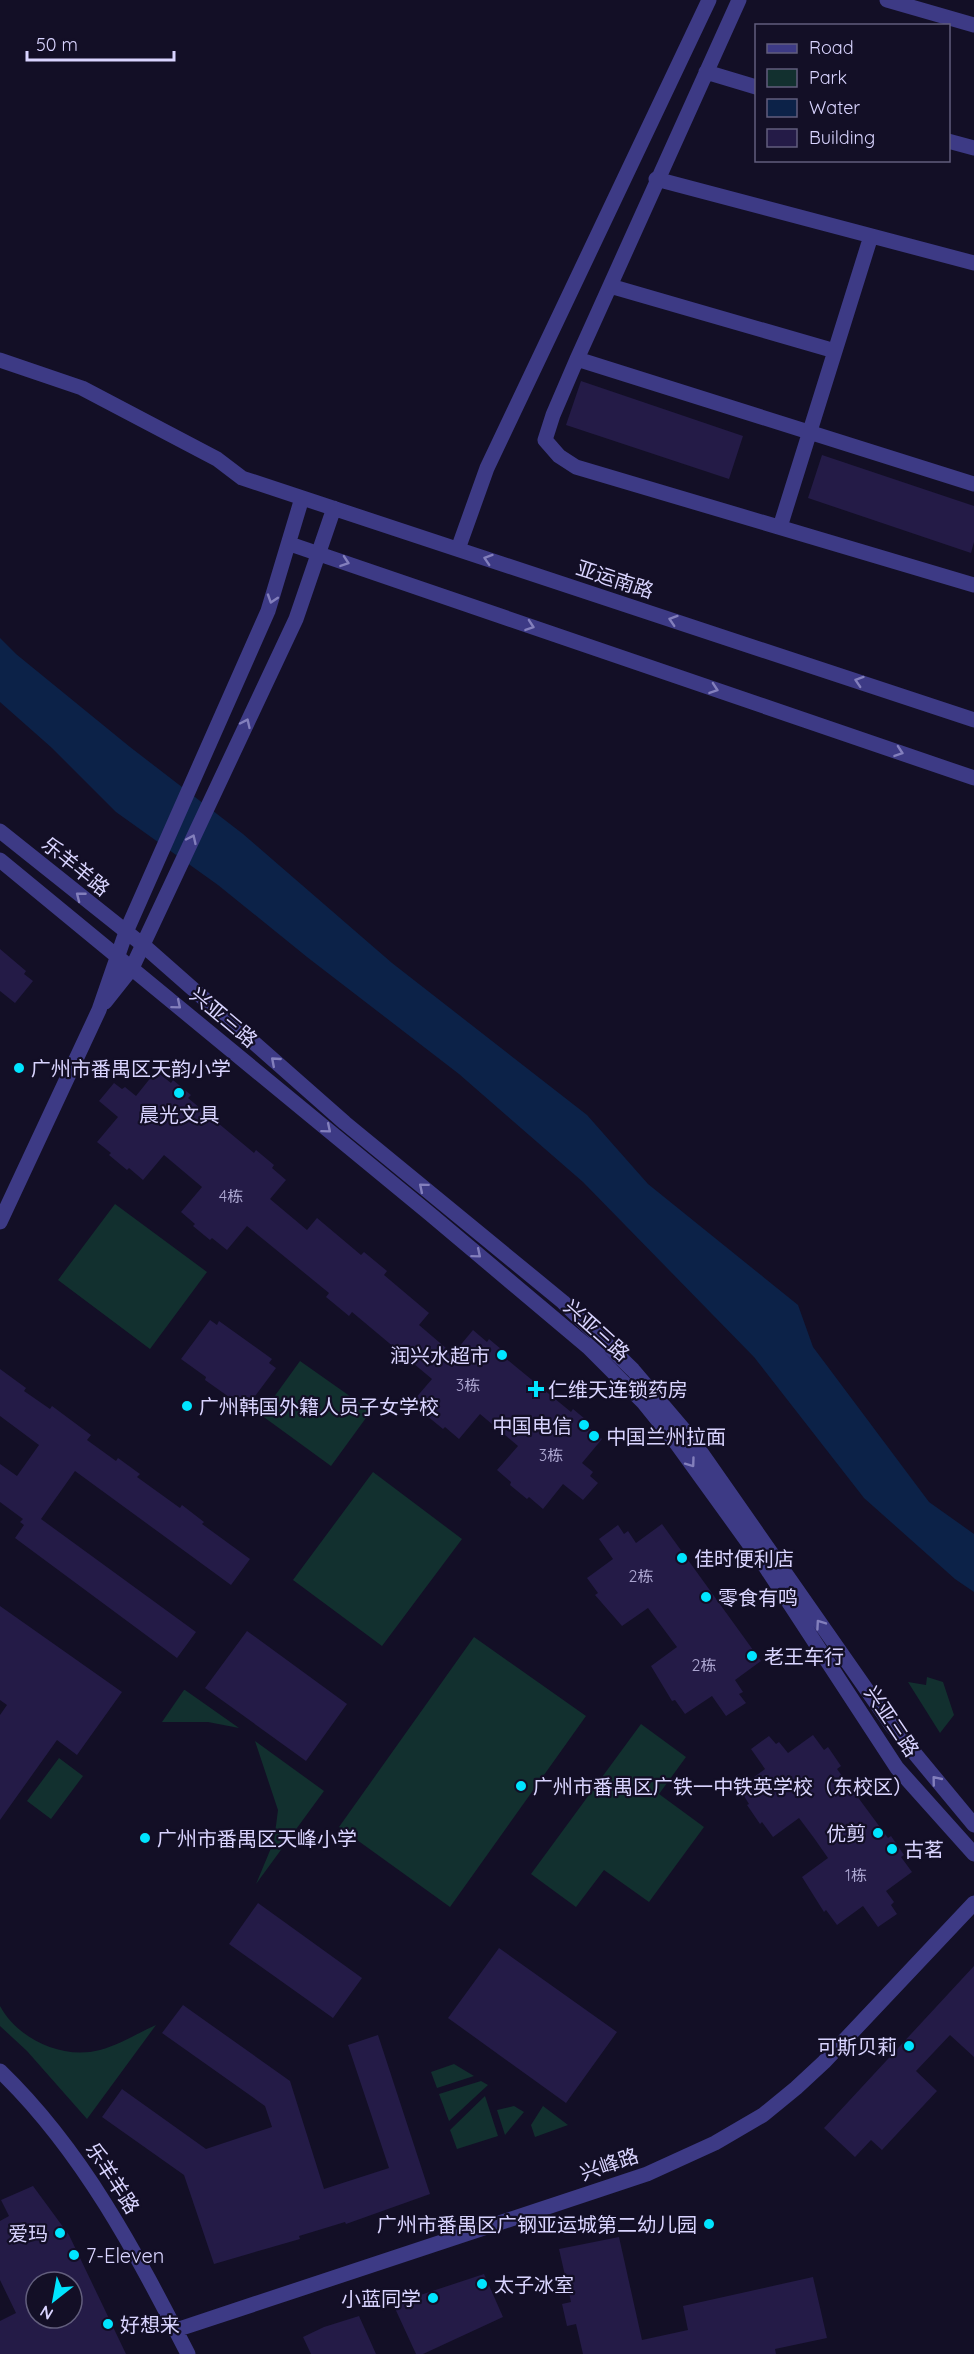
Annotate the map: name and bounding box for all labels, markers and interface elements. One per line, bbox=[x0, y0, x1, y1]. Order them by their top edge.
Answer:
scale bar bbox=[27, 24, 174, 62]
legend bbox=[755, 24, 950, 162]
text: 50 m bbox=[36, 33, 78, 56]
text: Road bbox=[809, 36, 854, 59]
text: Park bbox=[809, 66, 847, 89]
text: Water bbox=[809, 96, 860, 119]
text: Building bbox=[809, 126, 875, 149]
one-way arrow bbox=[483, 554, 494, 566]
one-way arrow bbox=[339, 555, 350, 568]
street label: 亚运南路 bbox=[573, 555, 657, 603]
one-way arrow bbox=[267, 593, 279, 604]
one-way arrow bbox=[668, 615, 679, 628]
one-way arrow bbox=[524, 618, 535, 631]
one-way arrow bbox=[854, 676, 865, 689]
one-way arrow bbox=[708, 681, 719, 694]
one-way arrow bbox=[239, 718, 251, 729]
one-way arrow bbox=[893, 744, 904, 757]
street label: 乐羊羊路 bbox=[37, 831, 115, 901]
one-way arrow bbox=[185, 834, 197, 845]
one-way arrow bbox=[76, 893, 87, 904]
street label: 兴亚三路 bbox=[185, 982, 263, 1052]
one-way arrow bbox=[170, 998, 181, 1009]
place label: 广州市番禺区天韵小学 bbox=[31, 1056, 231, 1081]
one-way arrow bbox=[271, 1057, 282, 1068]
marker: 广州市番禺区天韵小学 bbox=[12, 1061, 26, 1075]
marker: 晨光文具 bbox=[172, 1086, 186, 1100]
place label: 晨光文具 bbox=[139, 1102, 219, 1127]
one-way arrow bbox=[321, 1122, 332, 1133]
one-way arrow bbox=[419, 1183, 430, 1194]
house number: 4栋 bbox=[219, 1186, 243, 1206]
one-way arrow bbox=[470, 1247, 481, 1258]
street label: 兴亚三路 bbox=[559, 1294, 635, 1366]
place label: 润兴水超市 bbox=[390, 1343, 490, 1368]
marker: 润兴水超市 bbox=[495, 1348, 509, 1362]
house number: 3栋 bbox=[456, 1375, 480, 1395]
place label: 仁维天连锁药房 bbox=[548, 1377, 688, 1402]
marker: 仁维天连锁药房 bbox=[529, 1382, 543, 1396]
place label: 广州韩国外籍人员子女学校 bbox=[199, 1394, 439, 1419]
marker: 广州韩国外籍人员子女学校 bbox=[180, 1399, 194, 1413]
place label: 中国电信 bbox=[492, 1413, 572, 1438]
marker: 中国电信 bbox=[577, 1418, 591, 1432]
place label: 中国兰州拉面 bbox=[606, 1424, 726, 1449]
marker: 中国兰州拉面 bbox=[587, 1429, 601, 1443]
house number: 3栋 bbox=[539, 1445, 563, 1465]
one-way arrow bbox=[684, 1457, 695, 1468]
place label: 佳时便利店 bbox=[694, 1546, 794, 1571]
marker: 佳时便利店 bbox=[675, 1551, 689, 1565]
house number: 2栋 bbox=[629, 1566, 653, 1586]
place label: 零食有鸣 bbox=[718, 1585, 798, 1610]
marker: 零食有鸣 bbox=[699, 1590, 713, 1604]
one-way arrow bbox=[816, 1619, 827, 1630]
place label: 老王车行 bbox=[764, 1644, 844, 1669]
marker: 老王车行 bbox=[745, 1649, 759, 1663]
house number: 2栋 bbox=[692, 1655, 716, 1675]
street label: 兴亚三路 bbox=[859, 1681, 925, 1761]
place label: 广州市番禺区广铁一中铁英学校（东校区） bbox=[533, 1774, 913, 1799]
one-way arrow bbox=[933, 1776, 944, 1787]
marker: 广州市番禺区广铁一中铁英学校（东校区） bbox=[514, 1779, 528, 1793]
place label: 优剪 bbox=[826, 1821, 866, 1846]
place label: 广州市番禺区天峰小学 bbox=[157, 1826, 357, 1851]
marker: 优剪 bbox=[871, 1826, 885, 1840]
marker: 广州市番禺区天峰小学 bbox=[138, 1831, 152, 1845]
place label: 古茗 bbox=[904, 1837, 944, 1862]
marker: 古茗 bbox=[885, 1842, 899, 1856]
house number: 1栋 bbox=[845, 1865, 867, 1885]
place label: 可斯贝莉 bbox=[817, 2034, 897, 2059]
marker: 可斯贝莉 bbox=[902, 2039, 916, 2053]
street label: 乐羊羊路 bbox=[81, 2138, 145, 2218]
street label: 兴峰路 bbox=[577, 2142, 641, 2186]
place label: 广州市番禺区广钢亚运城第二幼儿园 bbox=[377, 2212, 697, 2237]
marker: 广州市番禺区广钢亚运城第二幼儿园 bbox=[702, 2217, 716, 2231]
place label: 爱玛 bbox=[8, 2221, 48, 2246]
marker: 爱玛 bbox=[53, 2226, 67, 2240]
place label: 7-Eleven bbox=[86, 2243, 164, 2268]
marker: 7-Eleven bbox=[67, 2248, 81, 2262]
north arrow bbox=[24, 2270, 84, 2330]
place label: 太子冰室 bbox=[494, 2272, 574, 2297]
marker: 太子冰室 bbox=[475, 2277, 489, 2291]
place label: 小蓝同学 bbox=[341, 2286, 421, 2311]
marker: 小蓝同学 bbox=[426, 2291, 440, 2305]
text: N bbox=[36, 2301, 56, 2324]
place label: 好想来 bbox=[120, 2312, 180, 2337]
marker: 好想来 bbox=[101, 2317, 115, 2331]

